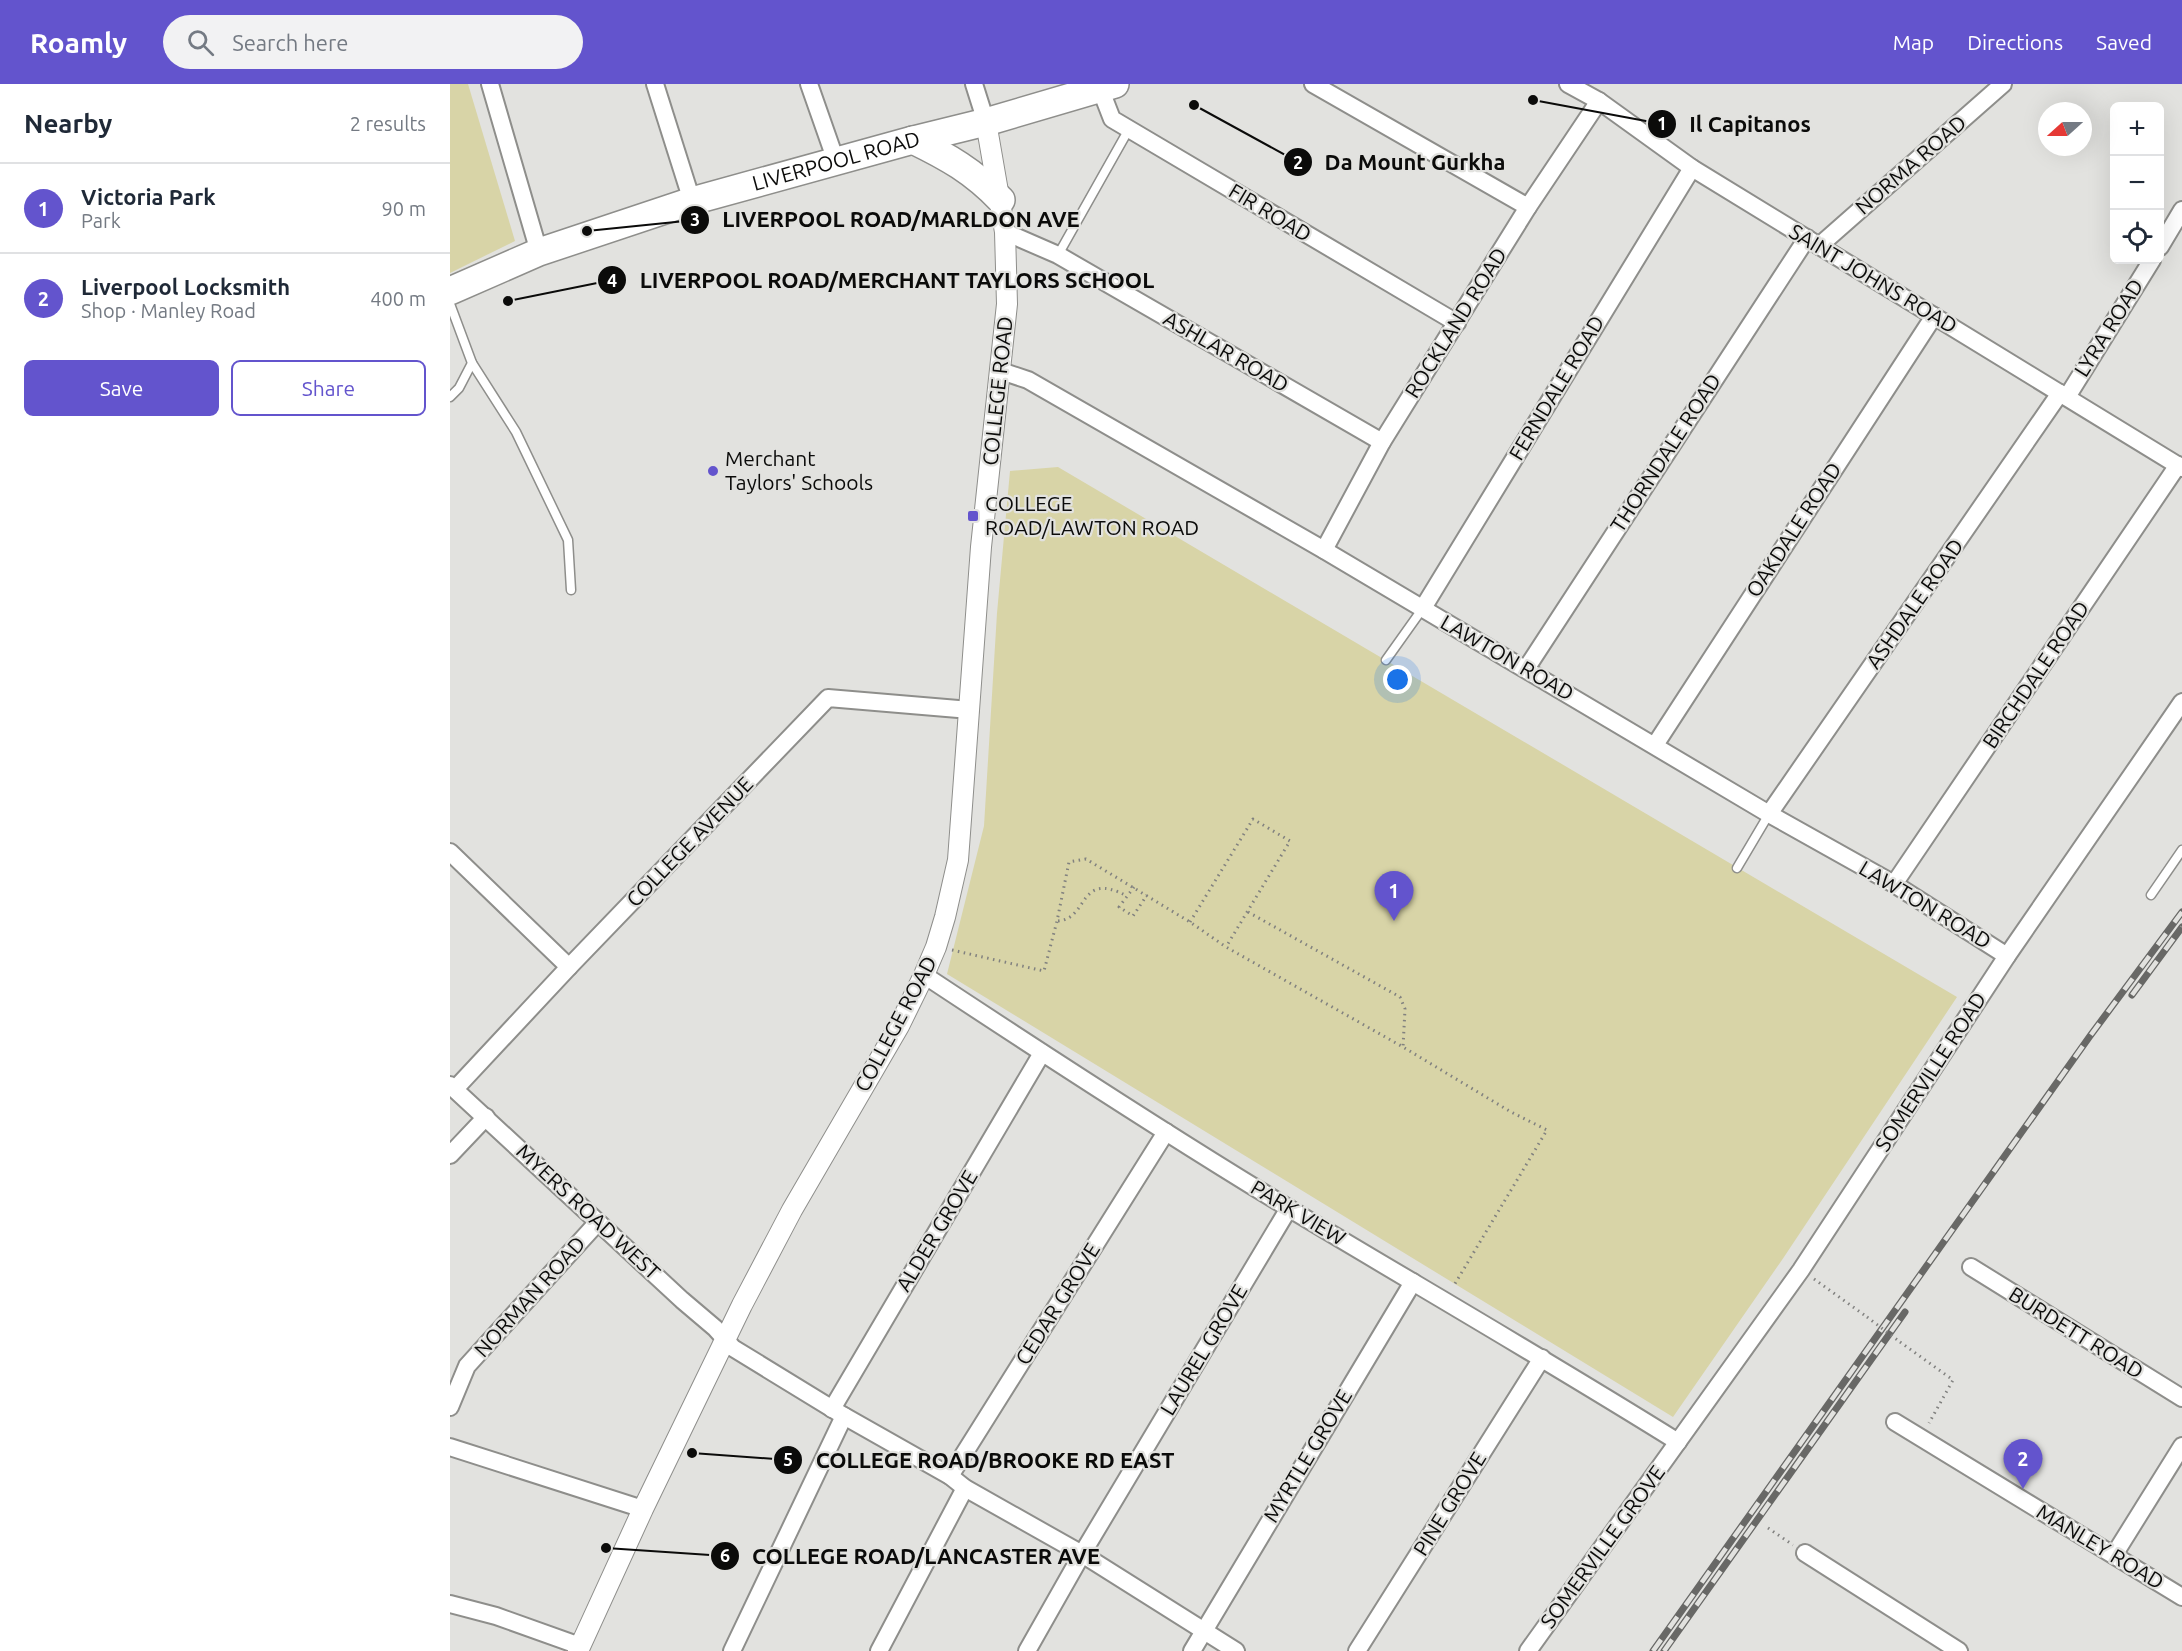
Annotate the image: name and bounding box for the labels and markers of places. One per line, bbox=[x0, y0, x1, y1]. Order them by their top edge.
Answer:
callout: Il Capitanos bbox=[1647, 104, 1823, 144]
callout: Da Mount Gurkha bbox=[1283, 142, 1517, 182]
callout: LIVERPOOL ROAD/MARLDON AVE bbox=[680, 200, 1091, 240]
callout: LIVERPOOL ROAD/MERCHANT TAYLORS SCHOOL bbox=[597, 260, 1166, 300]
place label: Merchant Taylors' Schools bbox=[725, 446, 873, 494]
marker: Merchant Taylors' Schools bbox=[706, 464, 720, 478]
place label: COLLEGE ROAD/LAWTON ROAD bbox=[985, 491, 1199, 539]
marker: COLLEGE ROAD/LAWTON ROAD bbox=[966, 509, 980, 523]
pin: 1 bbox=[1374, 872, 1414, 921]
callout: COLLEGE ROAD/BROOKE RD EAST bbox=[773, 1440, 1186, 1480]
pin: 2 bbox=[2004, 1440, 2042, 1489]
callout: COLLEGE ROAD/LANCASTER AVE bbox=[710, 1536, 1112, 1576]

